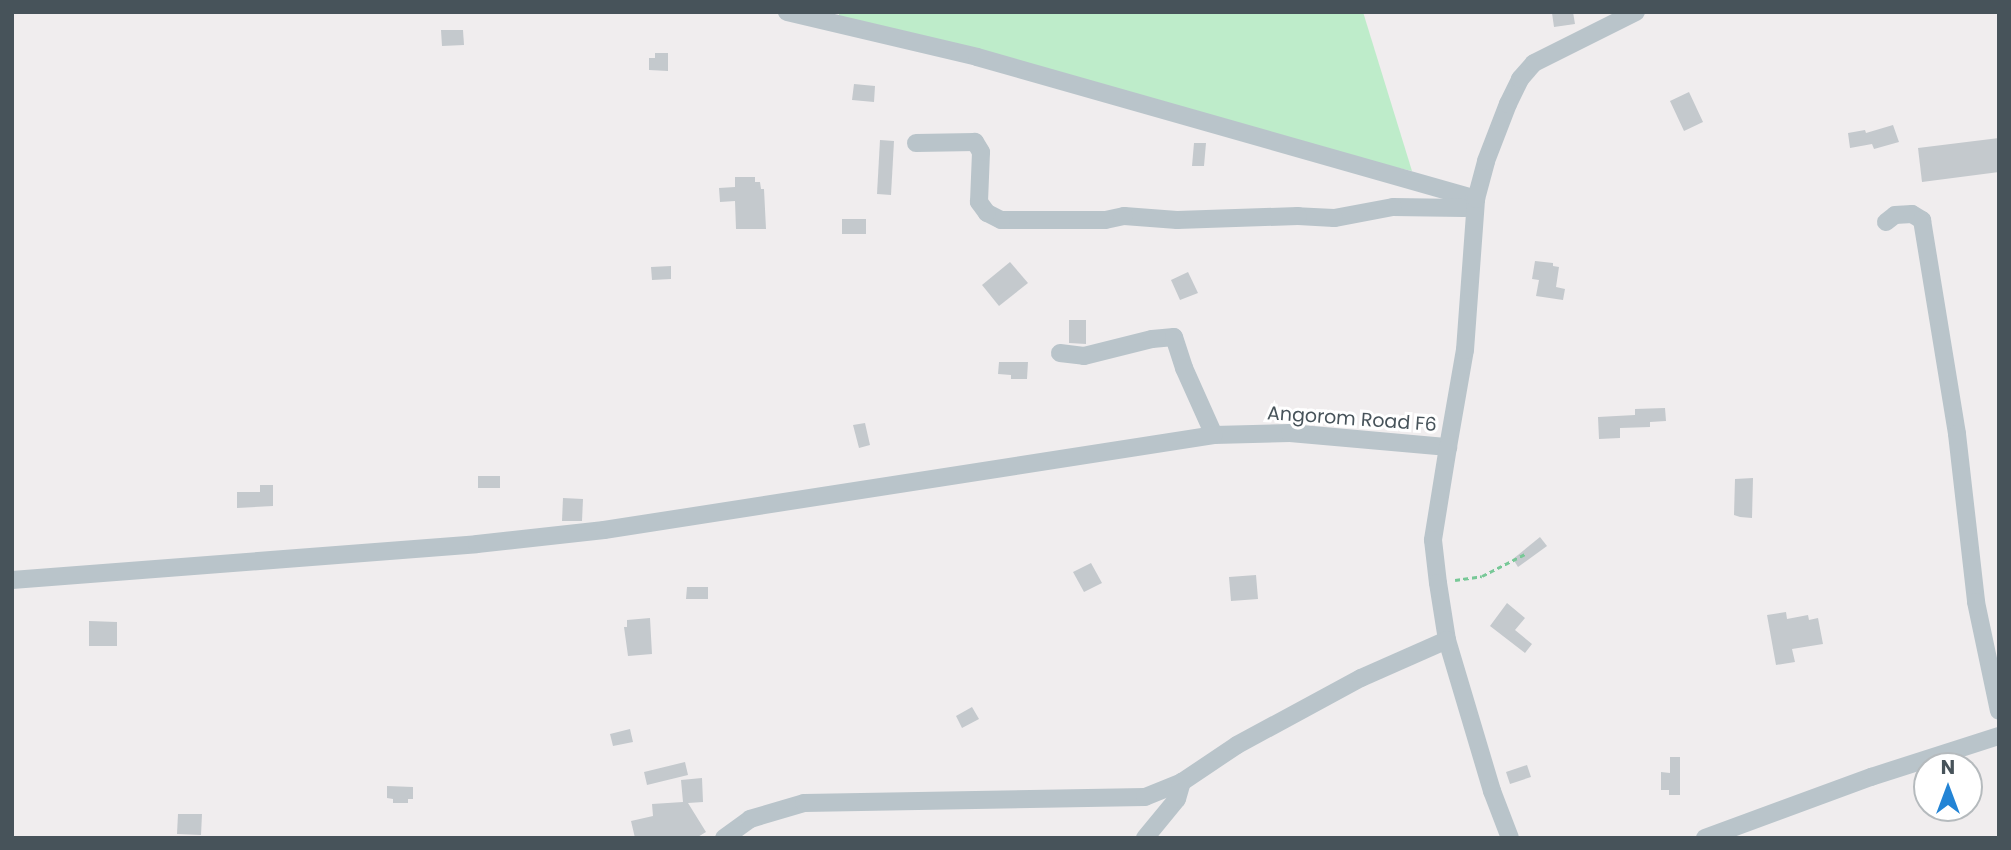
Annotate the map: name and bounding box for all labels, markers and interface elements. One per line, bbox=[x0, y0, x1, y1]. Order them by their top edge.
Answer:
street label: Angorom Road F6 bbox=[1266, 402, 1438, 436]
north arrow bbox=[1913, 752, 1983, 822]
text: N bbox=[1941, 754, 1955, 781]

